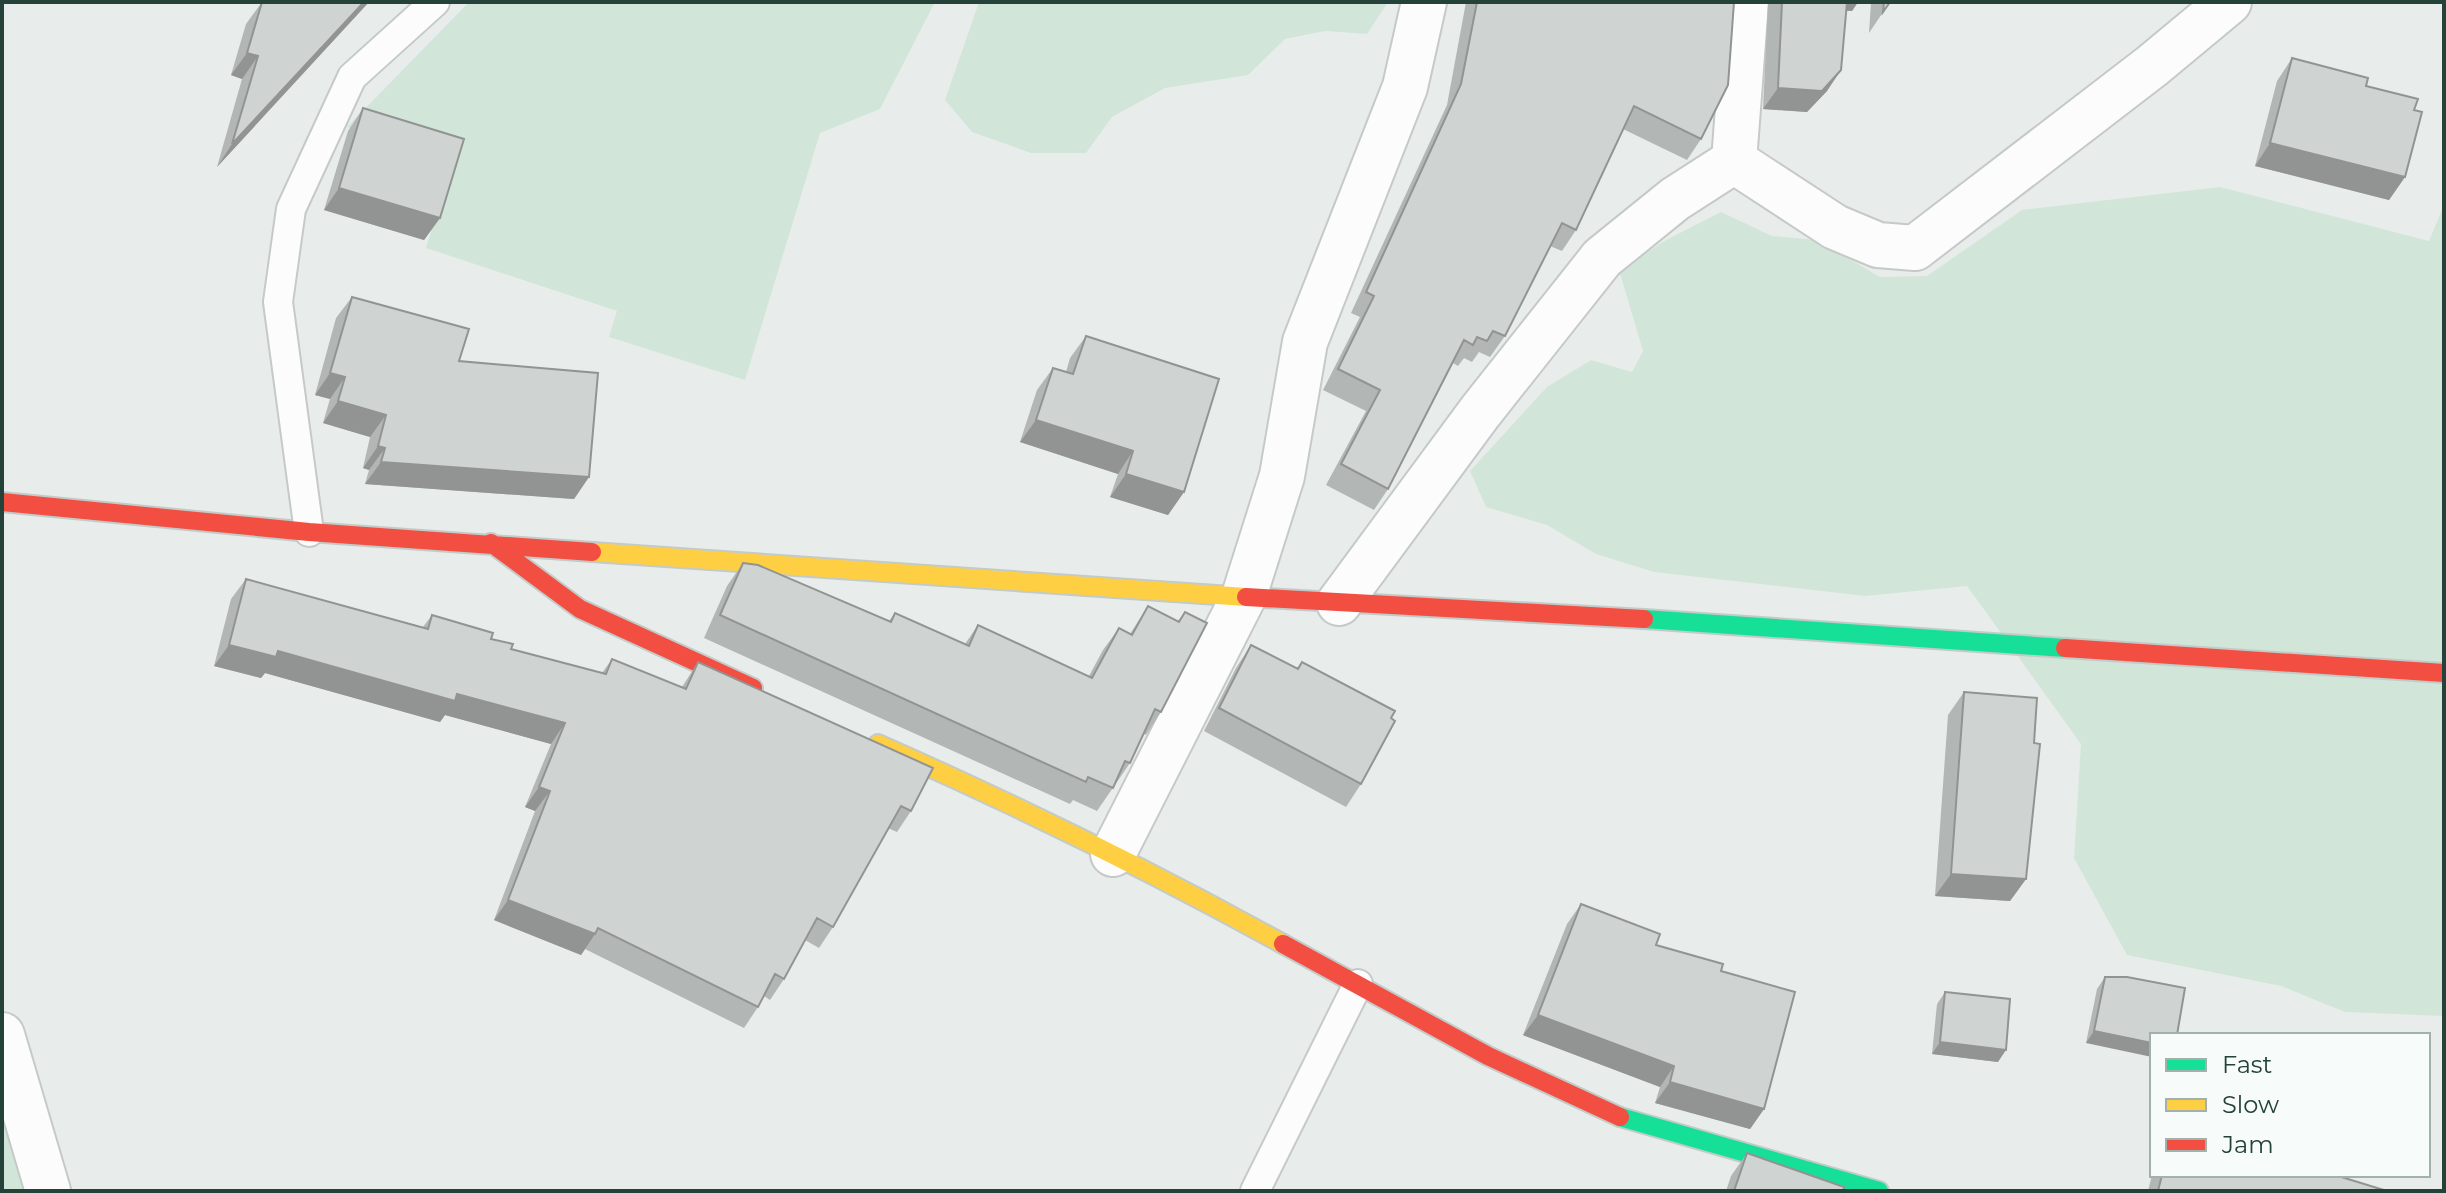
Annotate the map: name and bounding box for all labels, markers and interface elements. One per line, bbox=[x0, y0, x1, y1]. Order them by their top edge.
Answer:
legend bbox=[2150, 1033, 2430, 1177]
text: Fast bbox=[2222, 1050, 2273, 1079]
text: Slow bbox=[2222, 1090, 2279, 1119]
text: Jam bbox=[2221, 1130, 2274, 1159]

